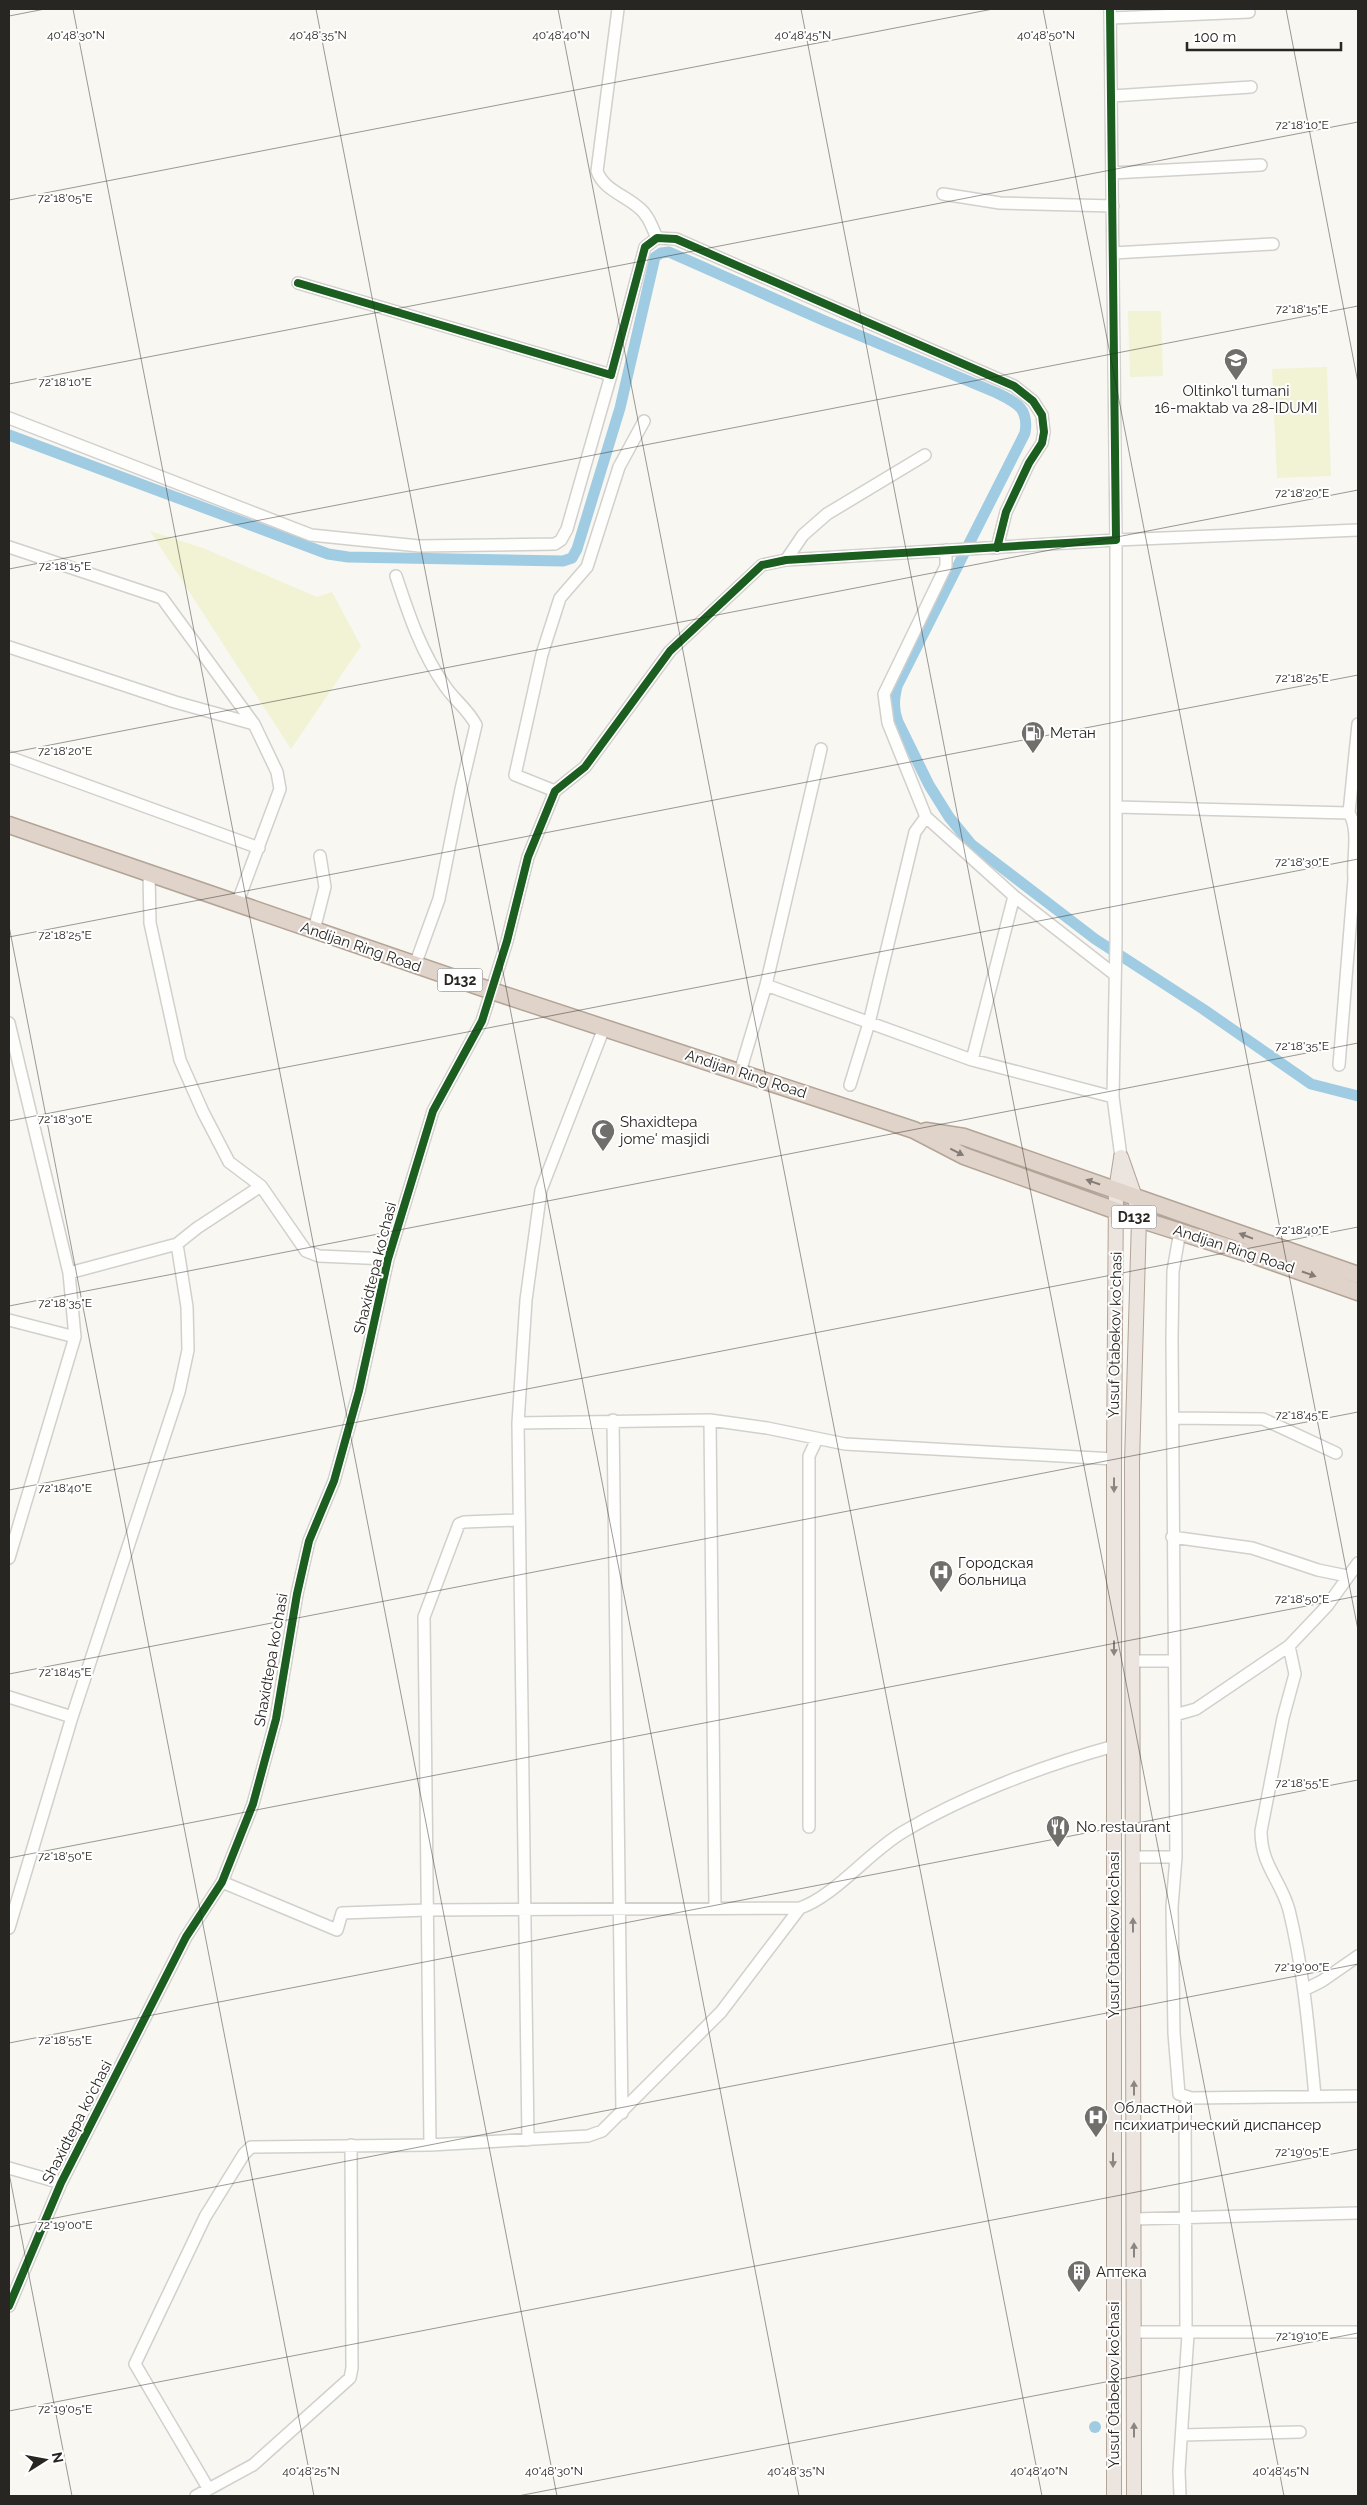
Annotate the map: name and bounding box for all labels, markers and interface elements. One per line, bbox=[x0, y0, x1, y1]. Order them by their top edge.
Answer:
scale bar bbox=[1187, 20, 1341, 52]
text: 40°48'30"N bbox=[47, 28, 105, 42]
text: 40°48'35"N bbox=[289, 28, 347, 42]
text: 40°48'40"N bbox=[532, 28, 590, 42]
text: 40°48'45"N bbox=[775, 28, 831, 42]
text: 40°48'50"N bbox=[1017, 28, 1075, 42]
text: 100 m bbox=[1194, 28, 1236, 46]
text: 72°18'10"E bbox=[1275, 118, 1329, 132]
text: 72°18'05"E bbox=[38, 191, 92, 205]
text: 72°18'15"E bbox=[1276, 302, 1328, 316]
school or university icon: Oltinko'l tumani 16-maktab va 28-IDUMI bbox=[1223, 347, 1249, 381]
text: 72°18'10"E bbox=[38, 375, 92, 389]
place label: Oltinko'l tumani 16-maktab va 28-IDUMI bbox=[1154, 382, 1318, 417]
text: 72°18'20"E bbox=[1275, 486, 1329, 500]
text: 72°18'15"E bbox=[39, 559, 91, 573]
text: 72°18'25"E bbox=[1275, 671, 1329, 685]
fuel station icon: Метан bbox=[1020, 720, 1046, 754]
place label: Метан bbox=[1050, 724, 1096, 742]
text: 72°18'20"E bbox=[38, 744, 92, 758]
text: 72°18'30"E bbox=[1275, 855, 1329, 869]
street label: Andijan Ring Road bbox=[298, 918, 424, 976]
text: 72°18'25"E bbox=[38, 928, 92, 942]
road number: D132 bbox=[438, 968, 482, 992]
text: 72°18'35"E bbox=[1275, 1039, 1329, 1053]
street label: Andijan Ring Road bbox=[683, 1046, 809, 1102]
text: 72°18'30"E bbox=[38, 1112, 92, 1126]
place label: Shaxidtepa jome' masjidi bbox=[618, 1113, 710, 1148]
mosque icon: Shaxidtepa jome' masjidi bbox=[590, 1118, 616, 1152]
one-way arrow bbox=[950, 1148, 965, 1156]
one-way arrow bbox=[1085, 1178, 1100, 1185]
street label: Shaxidtepa ko'chasi bbox=[350, 1200, 400, 1336]
road number: D132 bbox=[1112, 1206, 1156, 1228]
street label: Andijan Ring Road bbox=[1171, 1221, 1297, 1277]
text: 72°18'40"E bbox=[1275, 1223, 1329, 1237]
one-way arrow bbox=[1238, 1232, 1253, 1240]
street label: Yusuf Otabekov ko'chasi bbox=[1105, 1251, 1125, 1419]
one-way arrow bbox=[1302, 1271, 1317, 1279]
text: 72°18'35"E bbox=[38, 1296, 92, 1310]
text: 72°18'45"E bbox=[1275, 1408, 1329, 1422]
one-way arrow bbox=[1110, 1477, 1118, 1493]
text: 72°18'40"E bbox=[38, 1481, 92, 1495]
place label: Городская больница bbox=[958, 1554, 1034, 1589]
hospital icon: Городская больница bbox=[928, 1559, 954, 1593]
street label: Shaxidtepa ko'chasi bbox=[250, 1592, 292, 1728]
text: 72°18'50"E bbox=[1275, 1592, 1329, 1606]
one-way arrow bbox=[1110, 1640, 1118, 1656]
text: 72°18'45"E bbox=[38, 1665, 92, 1679]
text: 72°18'55"E bbox=[1275, 1776, 1329, 1790]
restaurant icon: No restaurant bbox=[1045, 1814, 1071, 1848]
place label: No restaurant bbox=[1076, 1818, 1171, 1836]
text: 72°18'50"E bbox=[38, 1849, 92, 1863]
street label: Yusuf Otabekov ko'chasi bbox=[1105, 1852, 1123, 2018]
one-way arrow bbox=[1129, 1917, 1137, 1933]
text: 72°19'00"E bbox=[1274, 1960, 1330, 1974]
text: 72°18'55"E bbox=[38, 2033, 92, 2047]
street label: Shaxidtepa ko'chasi bbox=[38, 2058, 116, 2186]
one-way arrow bbox=[1130, 2079, 1138, 2095]
place label: Областной психиатрический диспансер bbox=[1114, 2099, 1321, 2134]
hospital icon: Областной психиатрический диспансер bbox=[1083, 2104, 1109, 2138]
text: 72°19'05"E bbox=[1275, 2145, 1329, 2159]
one-way arrow bbox=[1109, 2152, 1117, 2168]
text: 72°19'00"E bbox=[37, 2218, 93, 2232]
one-way arrow bbox=[1130, 2242, 1138, 2258]
building icon: Аптека bbox=[1066, 2259, 1092, 2293]
place label: Аптека bbox=[1096, 2263, 1147, 2281]
street label: Yusuf Otabekov ko'chasi bbox=[1105, 2302, 1123, 2468]
text: 72°19'10"E bbox=[1275, 2329, 1329, 2343]
text: 72°19'05"E bbox=[38, 2402, 92, 2416]
one-way arrow bbox=[1130, 2422, 1138, 2438]
north arrow bbox=[20, 2435, 70, 2485]
text: N bbox=[49, 2451, 67, 2464]
text: 40°48'25"N bbox=[282, 2464, 340, 2478]
text: 40°48'30"N bbox=[525, 2464, 583, 2478]
text: 40°48'35"N bbox=[767, 2464, 825, 2478]
text: 40°48'40"N bbox=[1010, 2464, 1068, 2478]
text: 40°48'45"N bbox=[1253, 2464, 1309, 2478]

